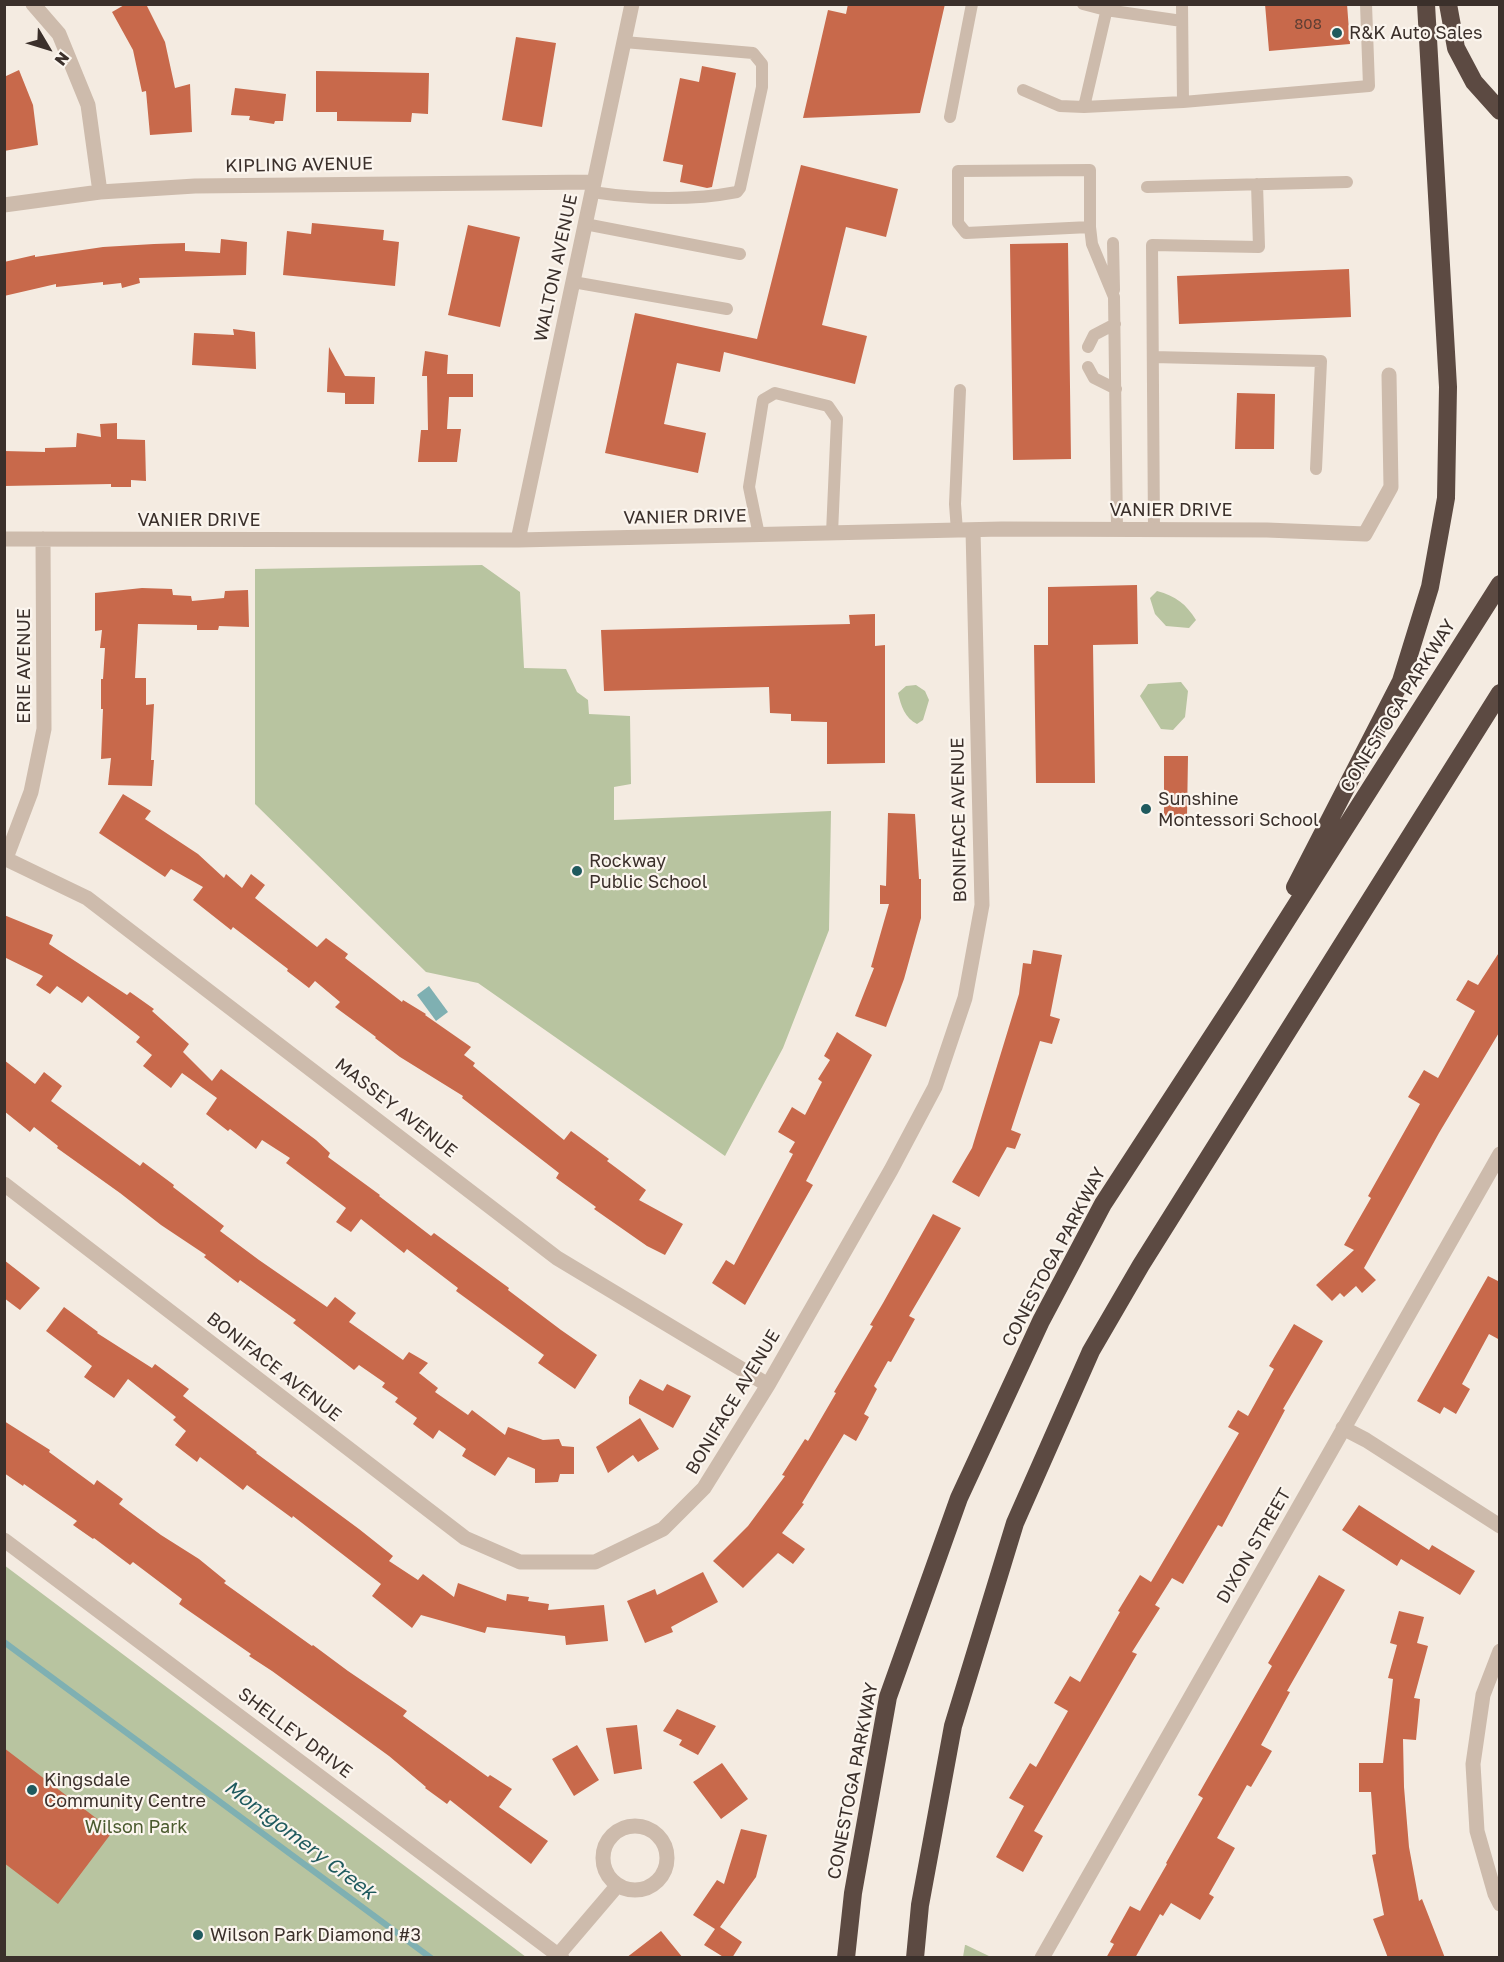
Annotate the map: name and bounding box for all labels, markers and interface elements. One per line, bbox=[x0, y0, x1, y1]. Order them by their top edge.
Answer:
house number: 808 bbox=[1294, 15, 1322, 33]
north arrow bbox=[18, 18, 78, 78]
place label: R&K Auto Sales bbox=[1349, 22, 1483, 44]
marker: R&K Auto Sales bbox=[1330, 26, 1344, 40]
text: N bbox=[51, 48, 74, 70]
street label: KIPLING AVENUE bbox=[225, 153, 373, 177]
street label: WALTON AVENUE bbox=[530, 192, 582, 344]
street label: VANIER DRIVE bbox=[1109, 499, 1233, 521]
street label: VANIER DRIVE bbox=[623, 505, 747, 529]
street label: VANIER DRIVE bbox=[137, 509, 261, 531]
street label: ERIE AVENUE bbox=[13, 608, 35, 724]
street label: CONESTOGA PARKWAY bbox=[1336, 616, 1460, 796]
street label: BONIFACE AVENUE bbox=[947, 737, 971, 903]
place label: Sunshine Montessori School bbox=[1158, 788, 1319, 830]
marker: Sunshine Montessori School bbox=[1139, 802, 1153, 816]
place label: Rockway Public School bbox=[589, 850, 707, 892]
marker: Rockway Public School bbox=[570, 864, 584, 878]
street label: MASSEY AVENUE bbox=[331, 1054, 461, 1162]
street label: CONESTOGA PARKWAY bbox=[998, 1164, 1110, 1350]
street label: BONIFACE AVENUE bbox=[202, 1308, 346, 1426]
street label: BONIFACE AVENUE bbox=[681, 1326, 785, 1478]
street label: DIXON STREET bbox=[1212, 1485, 1296, 1607]
street label: CONESTOGA PARKWAY bbox=[823, 1681, 883, 1881]
street label: SHELLEY DRIVE bbox=[234, 1683, 356, 1783]
place label: Kingsdale Community Centre bbox=[44, 1769, 206, 1812]
water label: Montgomery Creek bbox=[220, 1775, 380, 1905]
marker: Kingsdale Community Centre bbox=[25, 1783, 39, 1797]
park label: Wilson Park bbox=[85, 1816, 187, 1838]
place label: Wilson Park Diamond #3 bbox=[210, 1924, 421, 1946]
marker: Wilson Park Diamond #3 bbox=[191, 1928, 205, 1942]

